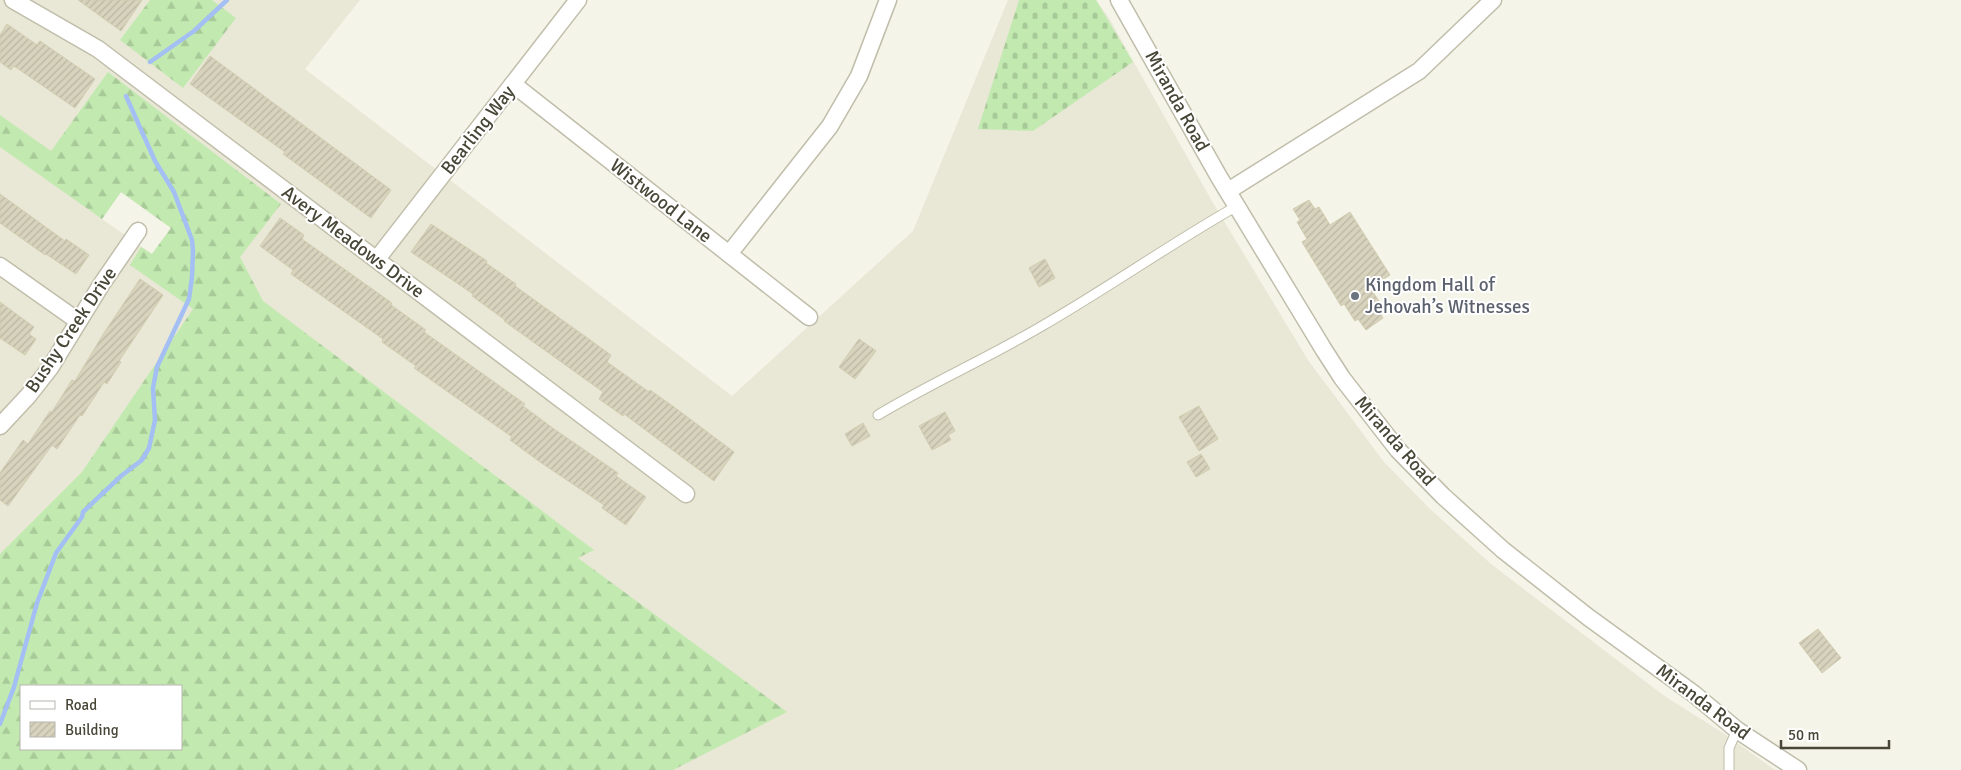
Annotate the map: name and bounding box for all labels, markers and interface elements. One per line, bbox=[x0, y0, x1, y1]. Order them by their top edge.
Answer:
street label: Miranda Road bbox=[1139, 46, 1215, 156]
street label: Bearling Way bbox=[436, 81, 520, 179]
street label: Wistwood Lane bbox=[605, 154, 717, 248]
street label: Avery Meadows Drive bbox=[277, 180, 429, 304]
street label: Bushy Creek Drive bbox=[20, 262, 122, 398]
place label: Kingdom Hall of Jehovah’s Witnesses bbox=[1365, 273, 1530, 319]
marker: Kingdom Hall of Jehovah’s Witnesses bbox=[1349, 290, 1361, 302]
street label: Miranda Road bbox=[1349, 391, 1441, 491]
street label: Miranda Road bbox=[1651, 659, 1755, 745]
legend bbox=[20, 685, 182, 750]
text: Road bbox=[65, 696, 97, 714]
scale bar bbox=[1781, 718, 1888, 750]
text: Building bbox=[65, 721, 119, 739]
text: 50 m bbox=[1788, 726, 1819, 744]

